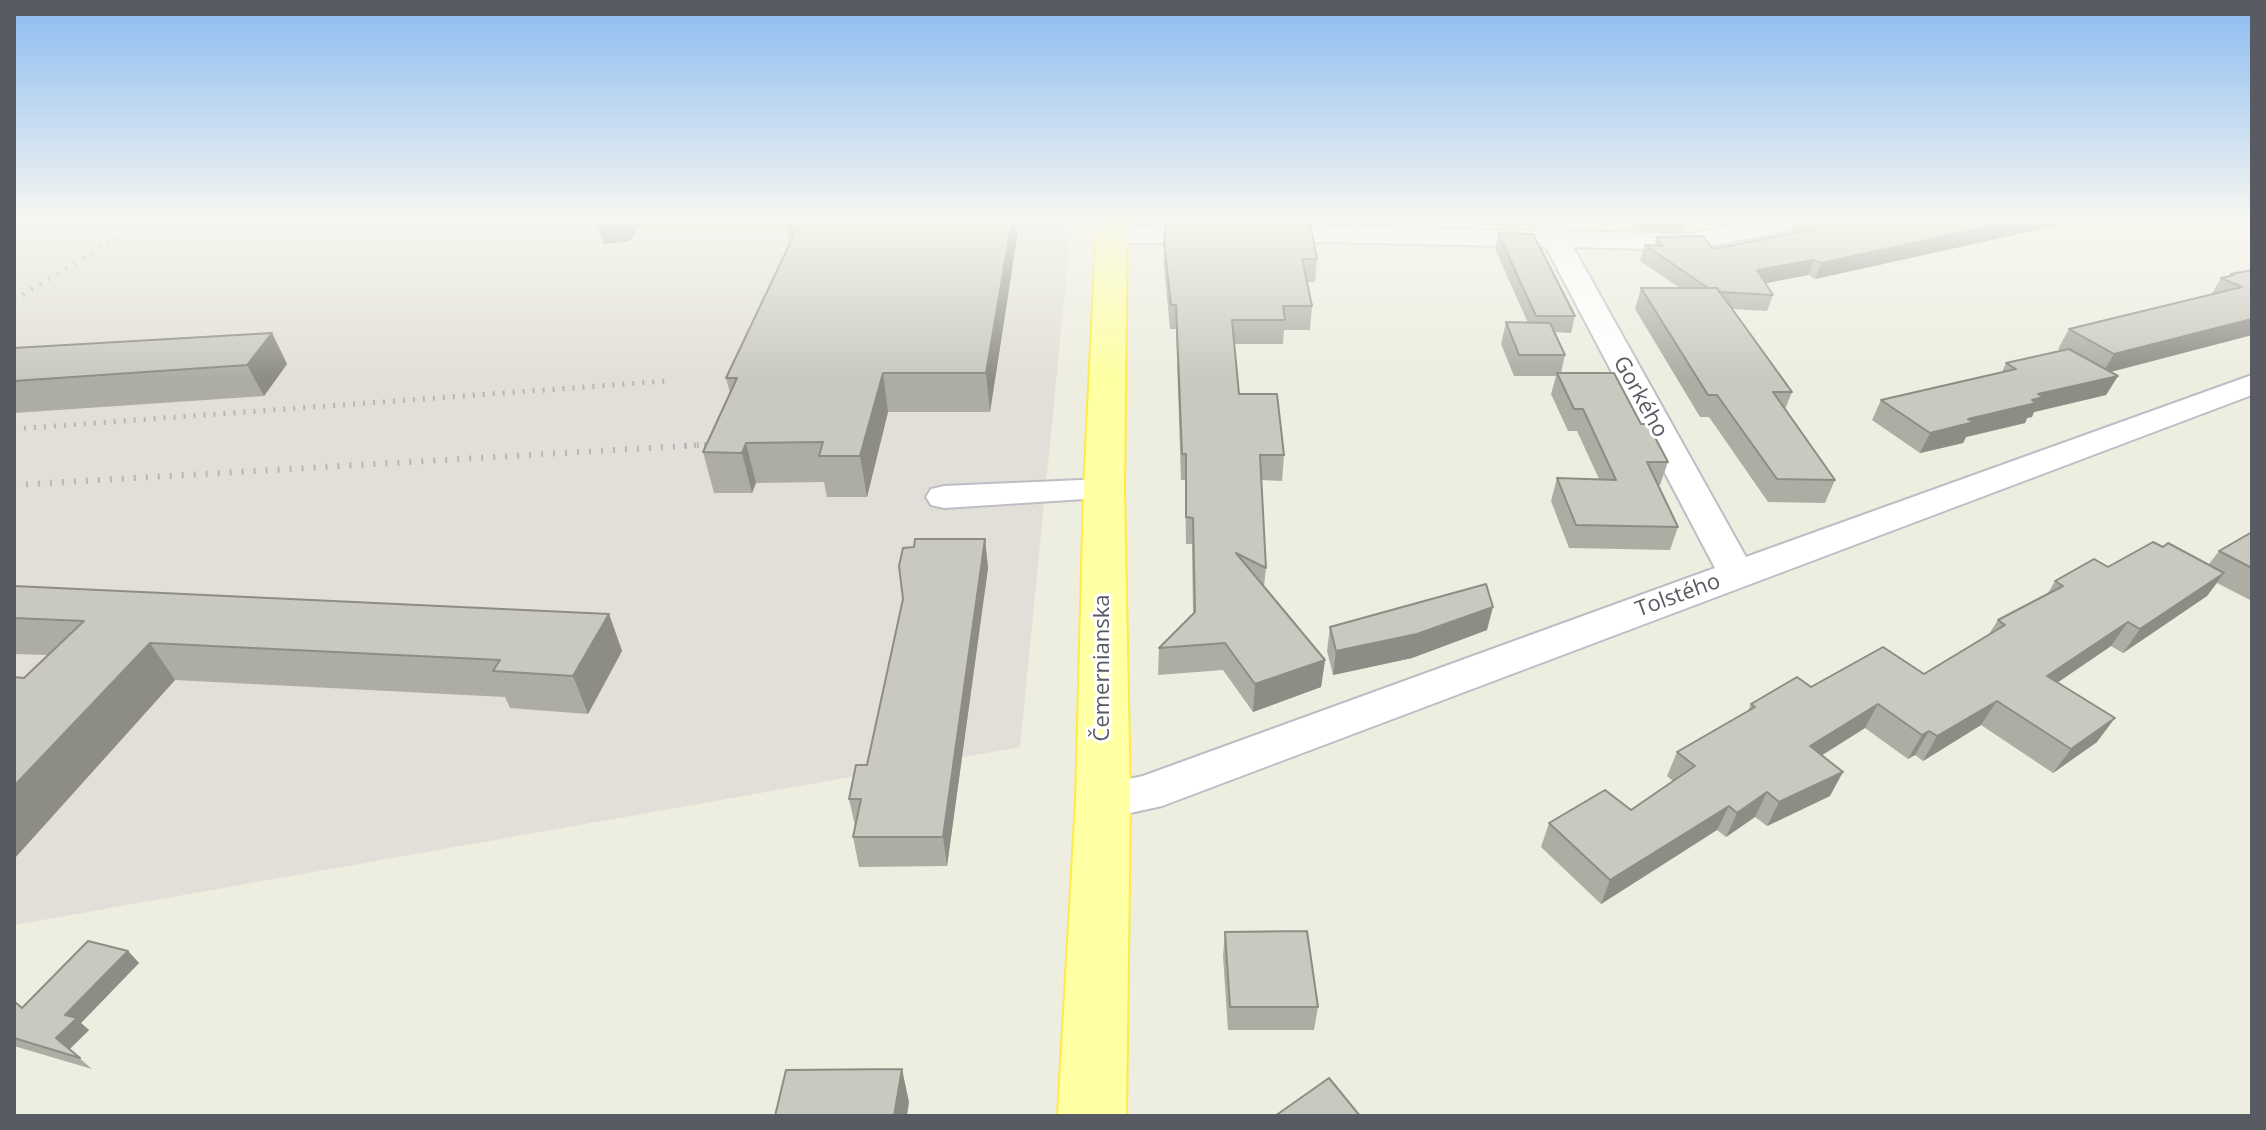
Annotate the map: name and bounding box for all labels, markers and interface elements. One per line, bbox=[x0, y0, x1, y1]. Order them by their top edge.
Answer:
street label: Gorkého bbox=[1607, 352, 1673, 442]
street label: Tolstého bbox=[1632, 568, 1724, 624]
street label: Čemernianska bbox=[1090, 595, 1116, 741]

